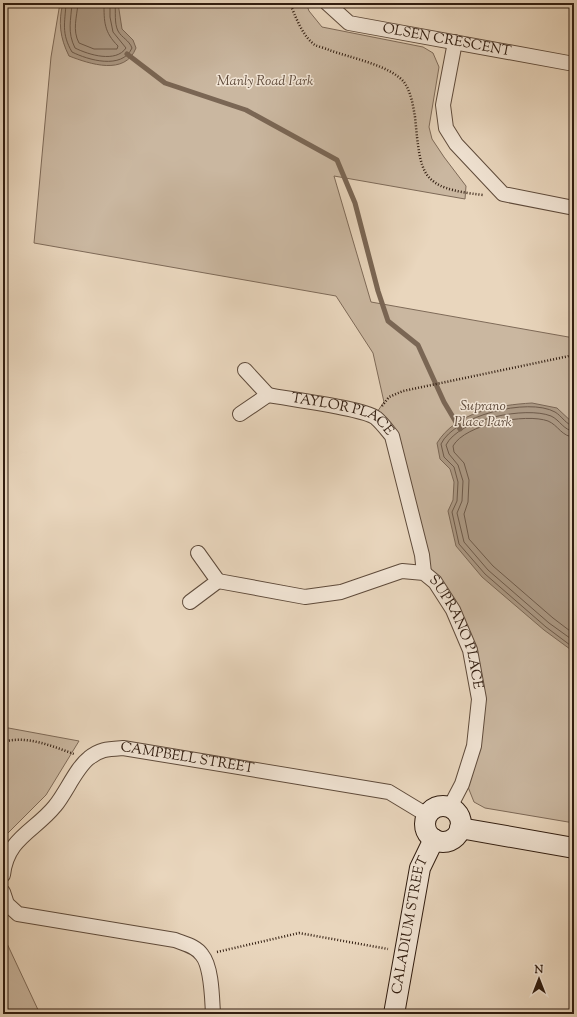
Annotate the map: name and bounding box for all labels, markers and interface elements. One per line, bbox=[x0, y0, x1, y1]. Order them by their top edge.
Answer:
street label: OLSEN CRESCENT bbox=[381, 19, 513, 62]
park label: Manly Road Park bbox=[217, 72, 314, 92]
street label: TAYLOR PLACE bbox=[290, 389, 398, 441]
park label: Suprano Place Park bbox=[454, 397, 513, 433]
street label: SUPRANO PLACE bbox=[424, 571, 487, 691]
street label: CAMPBELL STREET bbox=[119, 738, 256, 780]
street label: CALADIUM STREET bbox=[388, 853, 434, 996]
north arrow bbox=[519, 959, 559, 999]
text: N bbox=[534, 962, 544, 978]

